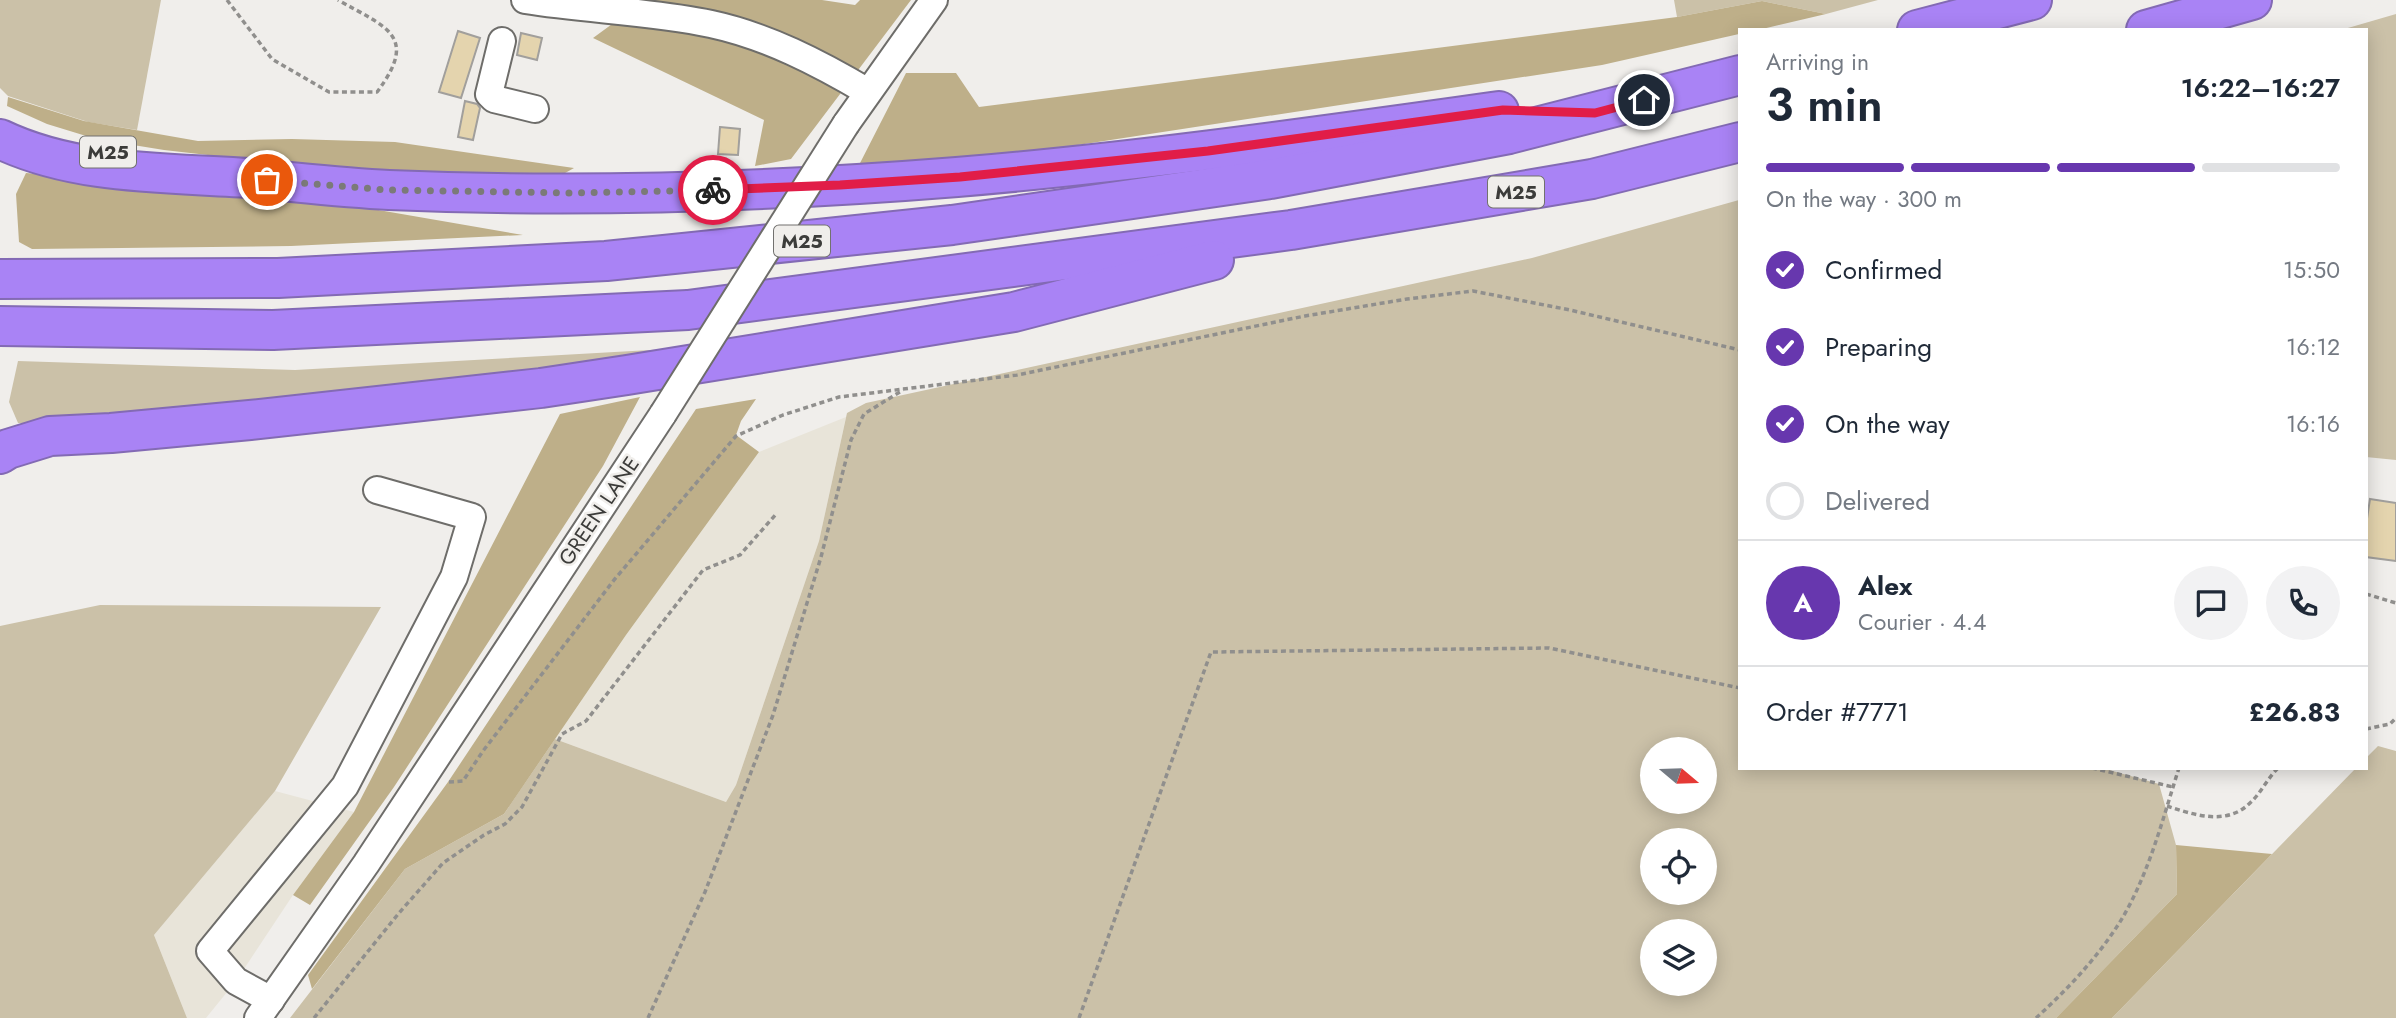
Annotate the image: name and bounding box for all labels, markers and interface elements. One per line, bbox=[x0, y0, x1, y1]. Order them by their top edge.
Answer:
text: Arriving in bbox=[1766, 45, 1869, 79]
text: 16:22–16:27 bbox=[2181, 69, 2340, 107]
pin bbox=[1614, 70, 1674, 130]
text: 3 min bbox=[1766, 72, 1883, 138]
icon: home bbox=[1625, 81, 1663, 119]
road number: M25 bbox=[80, 136, 136, 168]
pin bbox=[237, 150, 297, 210]
courier bbox=[678, 155, 748, 225]
icon: bag bbox=[248, 161, 286, 199]
icon: bike bbox=[694, 171, 732, 209]
road number: M25 bbox=[1488, 176, 1544, 208]
text: On the way · 300 m bbox=[1766, 182, 1962, 216]
road number: M25 bbox=[774, 226, 830, 256]
icon: check bbox=[1766, 251, 1804, 289]
text: Confirmed bbox=[1825, 251, 1942, 289]
text: 15:50 bbox=[2283, 253, 2340, 287]
icon: check bbox=[1766, 328, 1804, 366]
text: Preparing bbox=[1825, 328, 1932, 366]
text: 16:12 bbox=[2286, 330, 2340, 364]
icon: check bbox=[1766, 405, 1804, 443]
text: On the way bbox=[1825, 405, 1950, 443]
text: 16:16 bbox=[2286, 407, 2340, 441]
street label: GREEN LANE bbox=[551, 451, 647, 571]
text: Delivered bbox=[1825, 482, 1930, 520]
button: chat bbox=[2174, 566, 2248, 640]
button: phone bbox=[2266, 566, 2340, 640]
text: Alex bbox=[1858, 567, 1912, 605]
text: A bbox=[1793, 584, 1813, 622]
text: Courier · 4.4 bbox=[1858, 605, 1986, 639]
text: Order #7771 bbox=[1766, 693, 1909, 731]
text: £26.83 bbox=[2249, 693, 2340, 731]
north arrow bbox=[1640, 737, 1717, 814]
map controls bbox=[1640, 737, 1717, 996]
button: locate bbox=[1640, 828, 1717, 905]
button: layers bbox=[1640, 919, 1717, 996]

